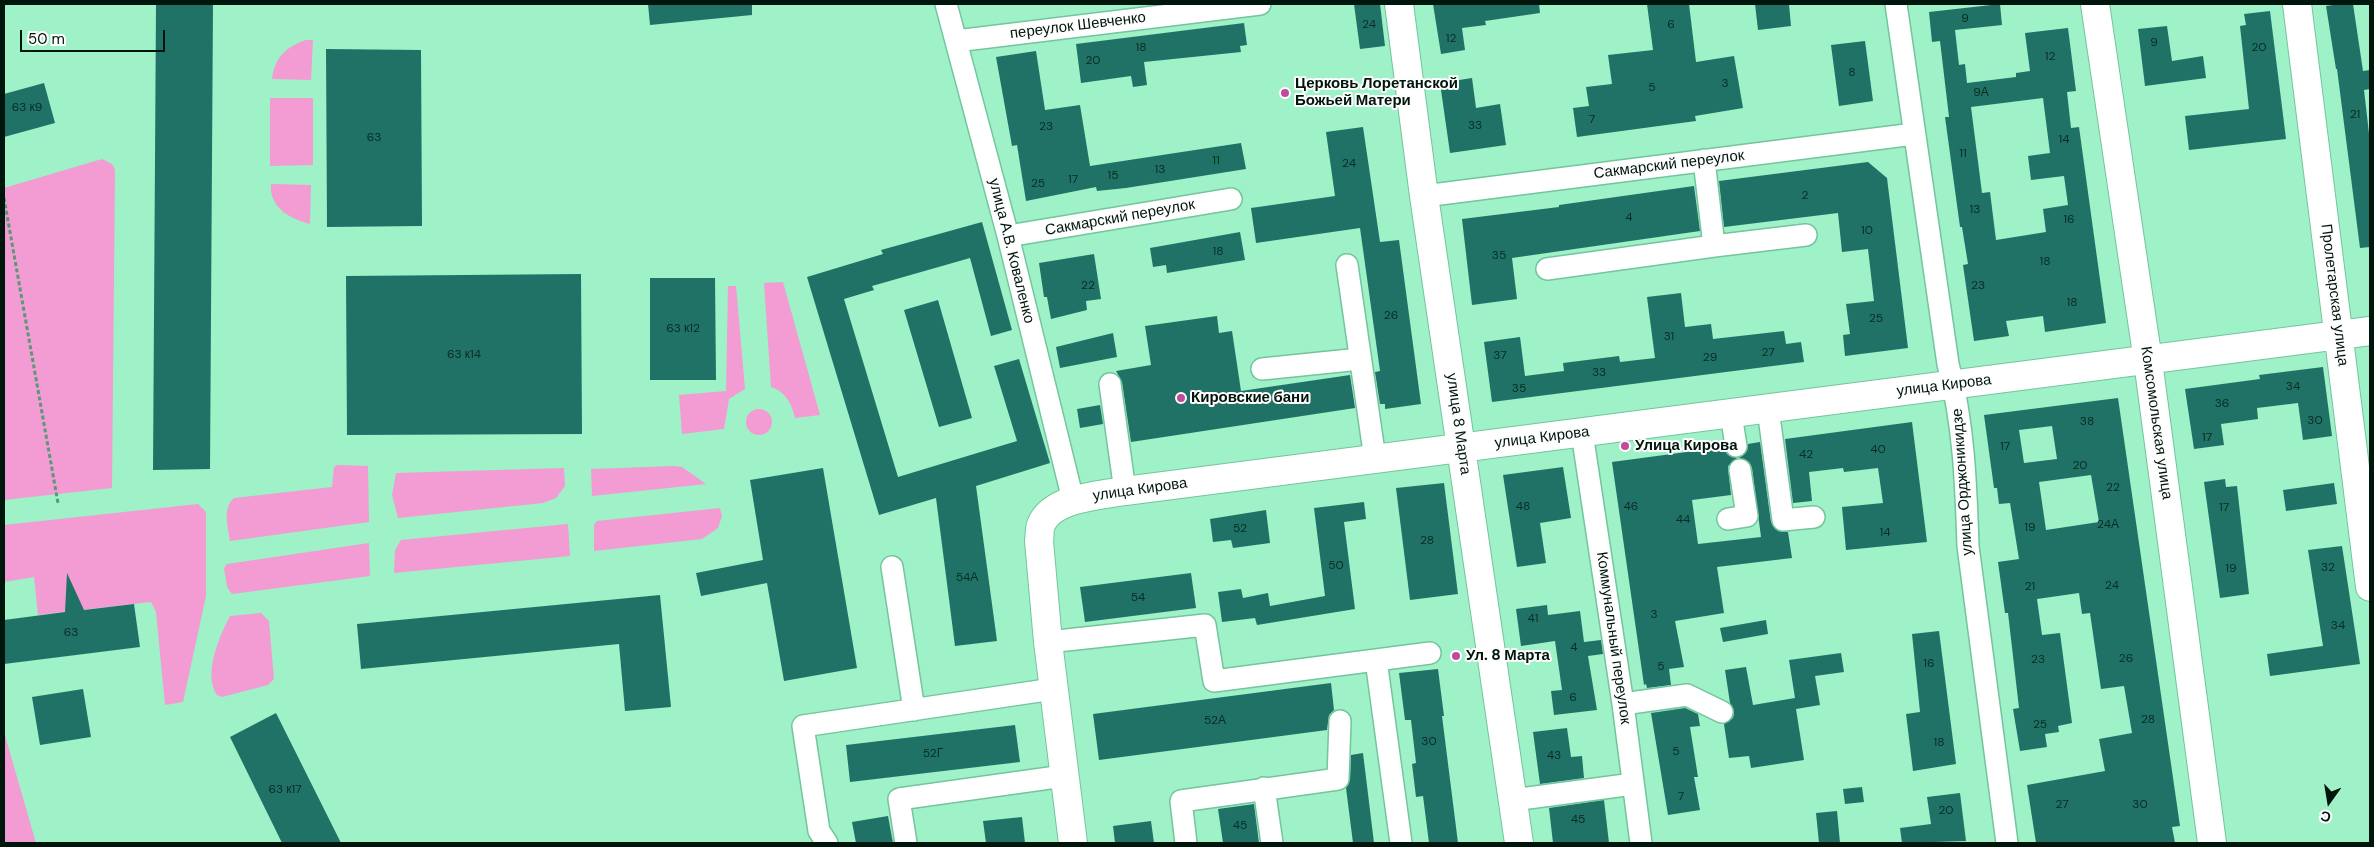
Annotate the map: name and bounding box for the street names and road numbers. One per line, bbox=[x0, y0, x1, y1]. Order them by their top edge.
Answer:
street label: переулок Шевченко bbox=[1009, 9, 1147, 43]
street label: Сакмарский переулок bbox=[1593, 147, 1745, 183]
street label: улица А.В. Коваленко bbox=[984, 177, 1038, 325]
street label: Сакмарский переулок bbox=[1044, 196, 1196, 240]
street label: Пролетарская улица bbox=[2316, 223, 2352, 367]
street label: Комсомольская улица bbox=[2136, 345, 2176, 501]
street label: улица Кирова bbox=[1896, 371, 1992, 401]
street label: улица 8 Марта bbox=[1442, 372, 1474, 476]
street label: улица Орджоникидзе bbox=[1949, 408, 1977, 556]
street label: улица Кирова bbox=[1494, 423, 1590, 453]
street label: улица Кирова bbox=[1092, 474, 1188, 506]
street label: Коммунальный переулок bbox=[1592, 551, 1634, 725]

